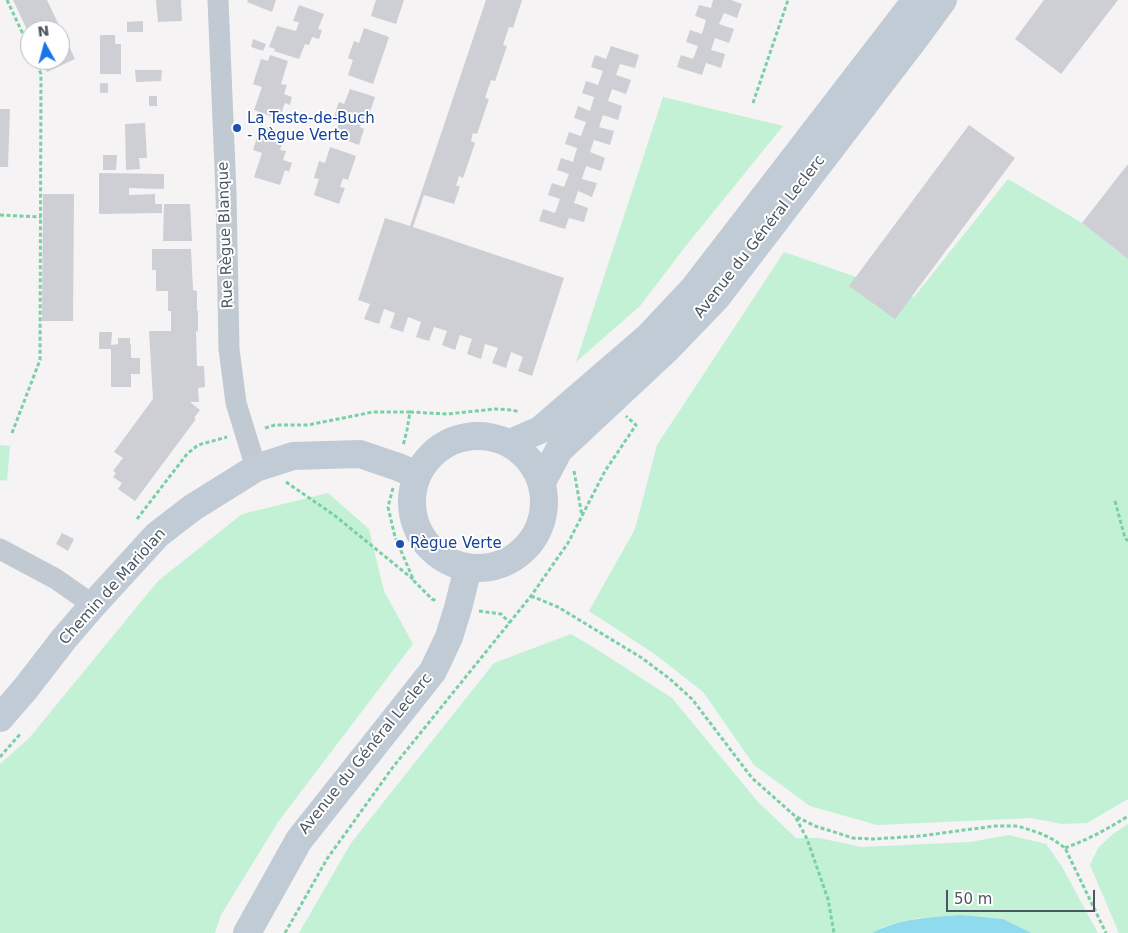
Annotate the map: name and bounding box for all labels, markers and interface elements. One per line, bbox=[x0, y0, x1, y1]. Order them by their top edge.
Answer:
north arrow bbox=[20, 20, 70, 70]
text: N bbox=[37, 22, 50, 40]
place label: La Teste-de-Buch - Règue Verte bbox=[247, 110, 375, 145]
marker: La Teste-de-Buch - Règue Verte bbox=[231, 122, 243, 134]
street label: Avenue du Général Leclerc bbox=[691, 152, 829, 322]
street label: Rue Règue Blanque bbox=[214, 161, 238, 309]
street label: Chemin de Mariolan bbox=[56, 525, 170, 649]
place label: Règue Verte bbox=[410, 535, 502, 553]
marker: Règue Verte bbox=[394, 538, 406, 550]
street label: Avenue du Général Leclerc bbox=[296, 670, 436, 838]
scale bar bbox=[948, 880, 1097, 912]
text: 50 m bbox=[954, 890, 992, 908]

